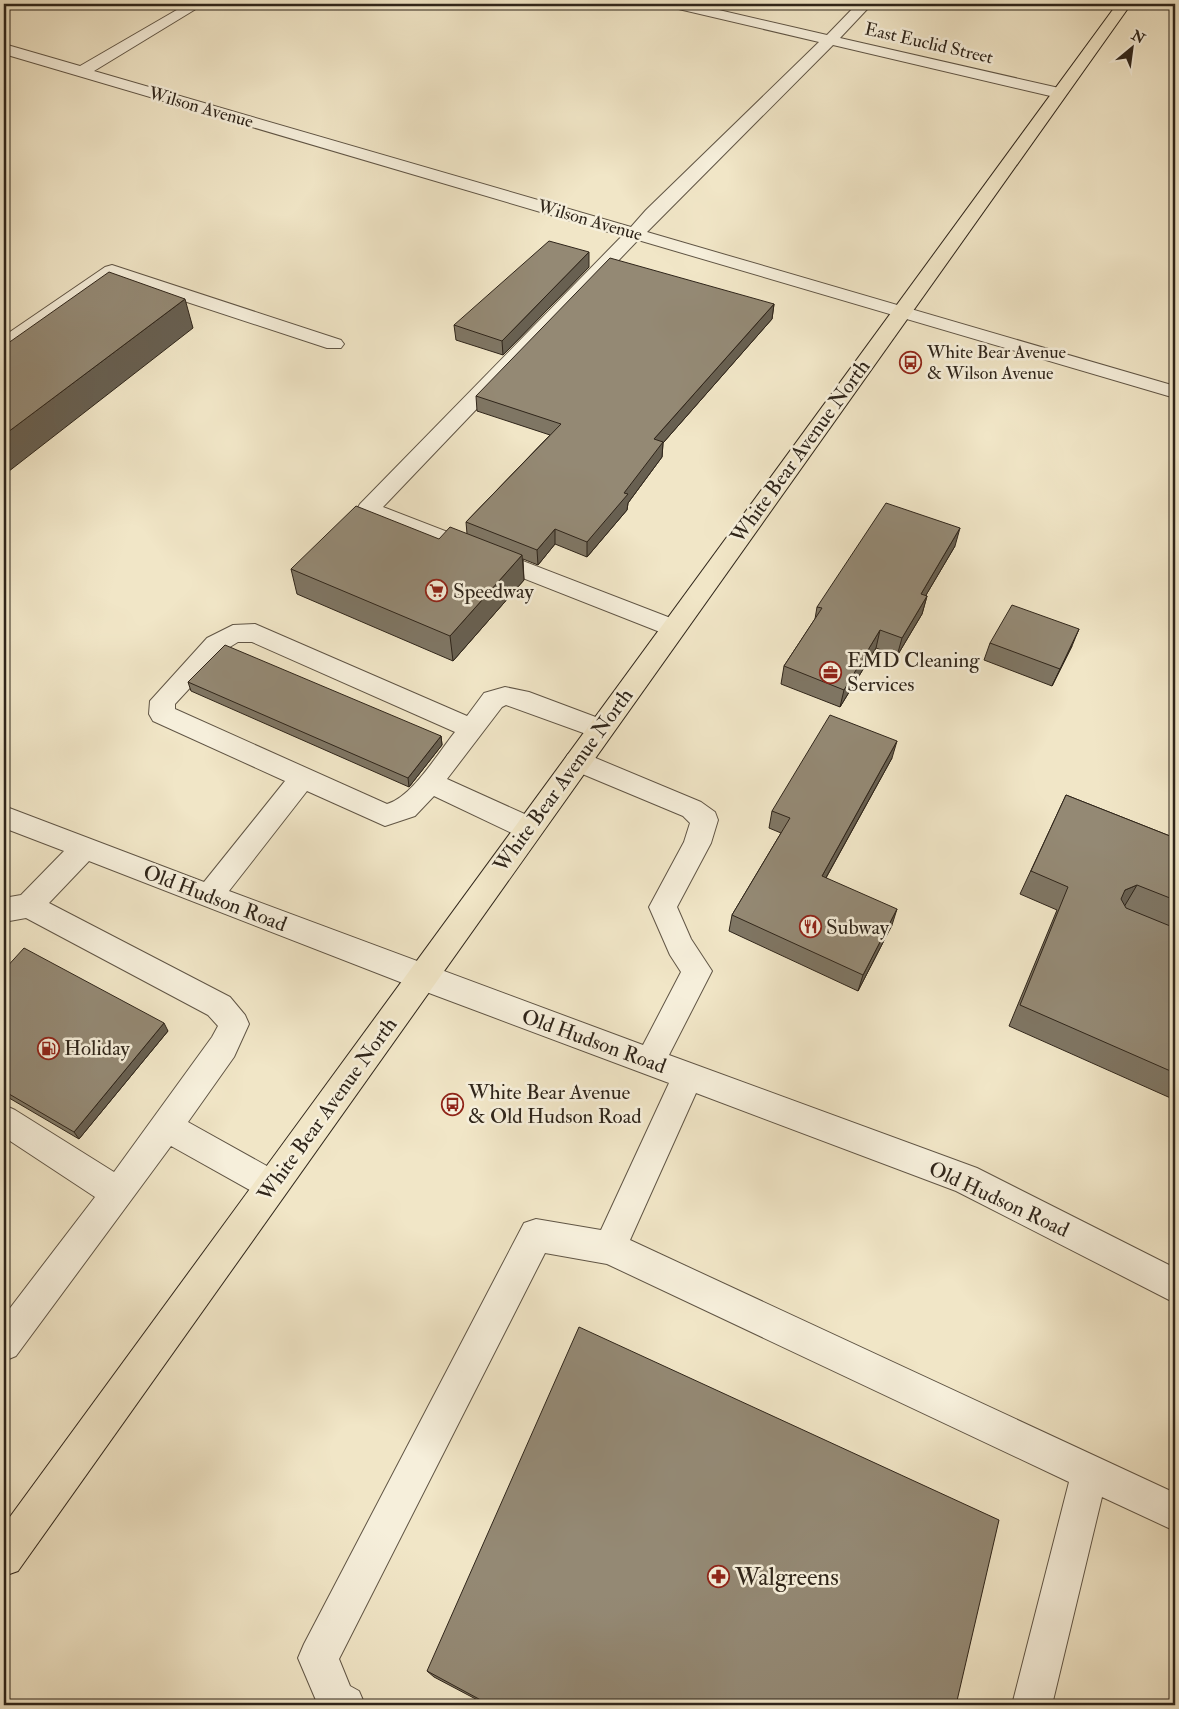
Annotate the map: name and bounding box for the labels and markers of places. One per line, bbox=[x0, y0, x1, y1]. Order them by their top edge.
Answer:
place label: White Bear Avenue & Wilson Avenue bbox=[926, 341, 1067, 385]
bus stop icon: White Bear Avenue & Wilson Avenue bbox=[899, 350, 923, 374]
place label: Speedway bbox=[453, 578, 534, 605]
supermarket icon: Speedway bbox=[425, 579, 449, 603]
place label: EMD Cleaning Services bbox=[847, 647, 980, 698]
office icon: EMD Cleaning Services bbox=[819, 660, 843, 684]
place label: Subway bbox=[826, 914, 890, 941]
restaurant icon: Subway bbox=[798, 915, 822, 939]
place label: Holiday bbox=[64, 1035, 131, 1062]
fuel station icon: Holiday bbox=[36, 1036, 60, 1060]
place label: White Bear Avenue & Old Hudson Road bbox=[467, 1079, 642, 1130]
bus stop icon: White Bear Avenue & Old Hudson Road bbox=[440, 1092, 464, 1116]
place label: Walgreens bbox=[734, 1562, 839, 1593]
pharmacy icon: Walgreens bbox=[707, 1564, 731, 1588]

